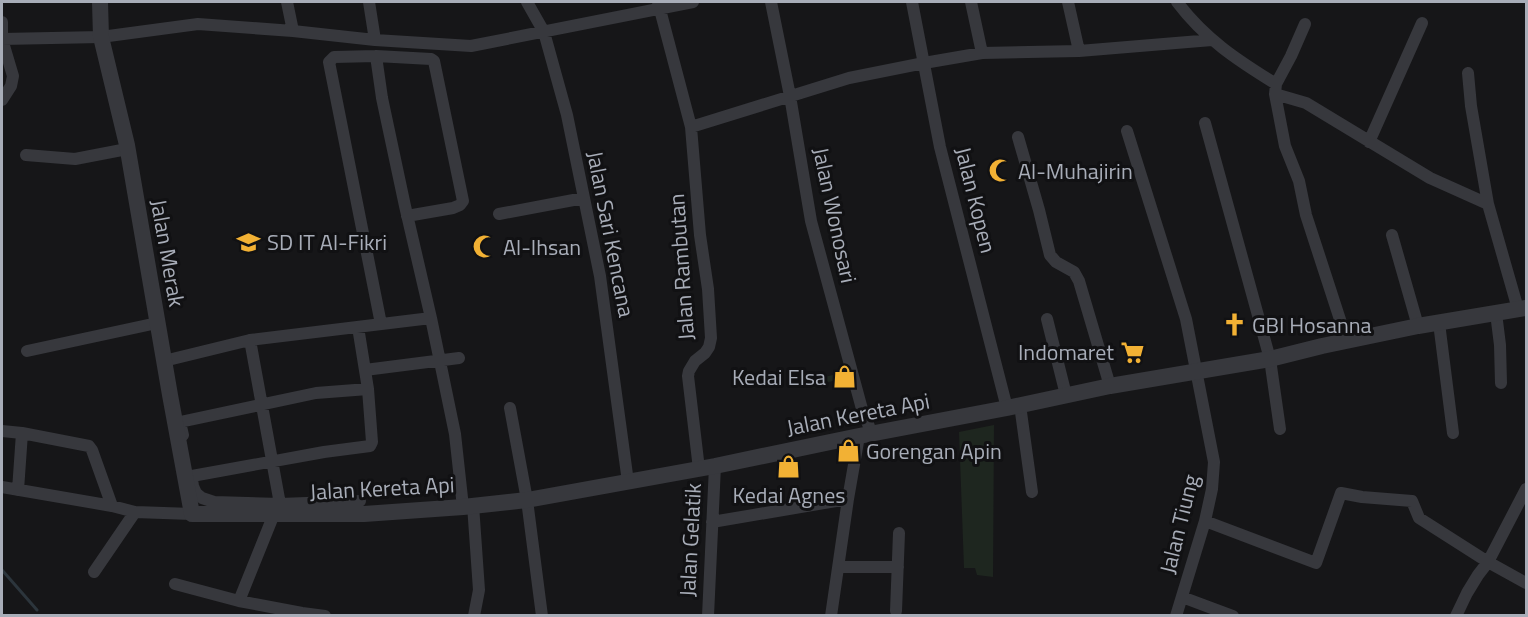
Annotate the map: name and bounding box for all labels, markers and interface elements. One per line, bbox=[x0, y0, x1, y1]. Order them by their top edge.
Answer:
street label: Jalan Kopen bbox=[946, 143, 1006, 257]
street label: Jalan Wonosari bbox=[804, 144, 866, 286]
street label: Jalan Sari Kencana bbox=[578, 148, 644, 320]
place label: Al-Muhajirin bbox=[1018, 154, 1133, 188]
mosque icon: Al-Muhajirin bbox=[987, 158, 1013, 184]
street label: Jalan Rambutan bbox=[659, 193, 703, 341]
street label: Jalan Merak bbox=[142, 196, 194, 310]
place label: SD IT Al-Fikri bbox=[267, 225, 387, 259]
school or university icon: SD IT Al-Fikri bbox=[236, 229, 262, 255]
place label: Al-Ihsan bbox=[503, 230, 581, 264]
mosque icon: Al-Ihsan bbox=[472, 234, 498, 260]
place label: GBI Hosanna bbox=[1252, 308, 1372, 342]
church icon: GBI Hosanna bbox=[1221, 312, 1247, 338]
place label: Indomaret bbox=[1018, 335, 1114, 369]
supermarket icon: Indomaret bbox=[1119, 339, 1145, 365]
place label: Kedai Elsa bbox=[732, 360, 826, 394]
shop icon: Kedai Elsa bbox=[831, 364, 857, 390]
street label: Jalan Kereta Api bbox=[784, 383, 932, 445]
place label: Gorengan Apin bbox=[866, 434, 1002, 468]
shop icon: Gorengan Apin bbox=[835, 438, 861, 464]
shop icon: Kedai Agnes bbox=[776, 453, 802, 479]
street label: Jalan Kereta Api bbox=[309, 467, 455, 509]
street label: Jalan Tiung bbox=[1150, 471, 1208, 577]
place label: Kedai Agnes bbox=[733, 478, 846, 512]
street label: Jalan Gelatik bbox=[670, 482, 710, 598]

